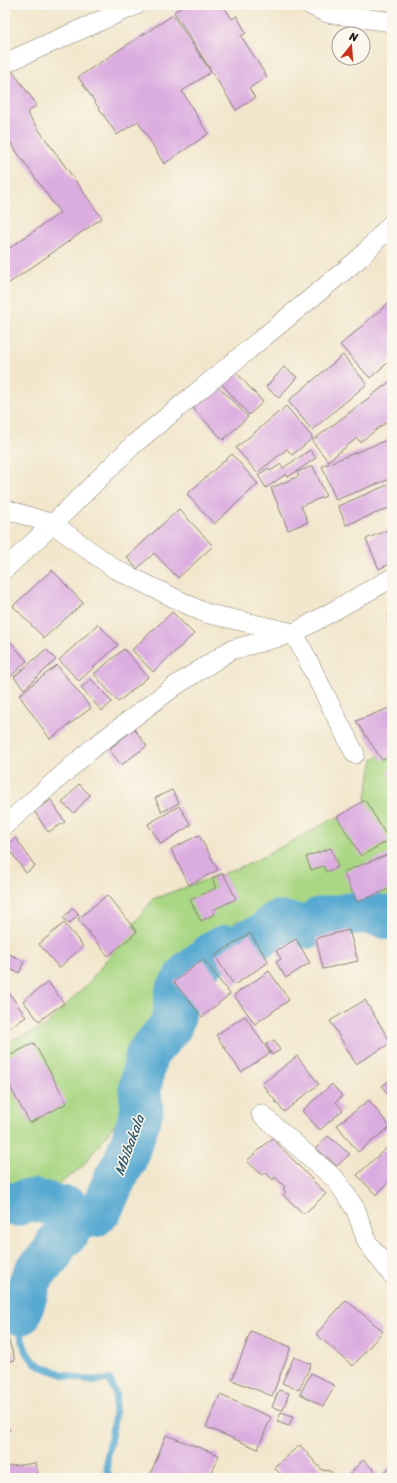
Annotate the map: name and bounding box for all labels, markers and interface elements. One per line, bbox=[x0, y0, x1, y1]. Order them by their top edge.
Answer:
north arrow bbox=[331, 26, 371, 66]
text: N bbox=[346, 26, 361, 47]
water label: Mbibakala bbox=[107, 1110, 152, 1179]

